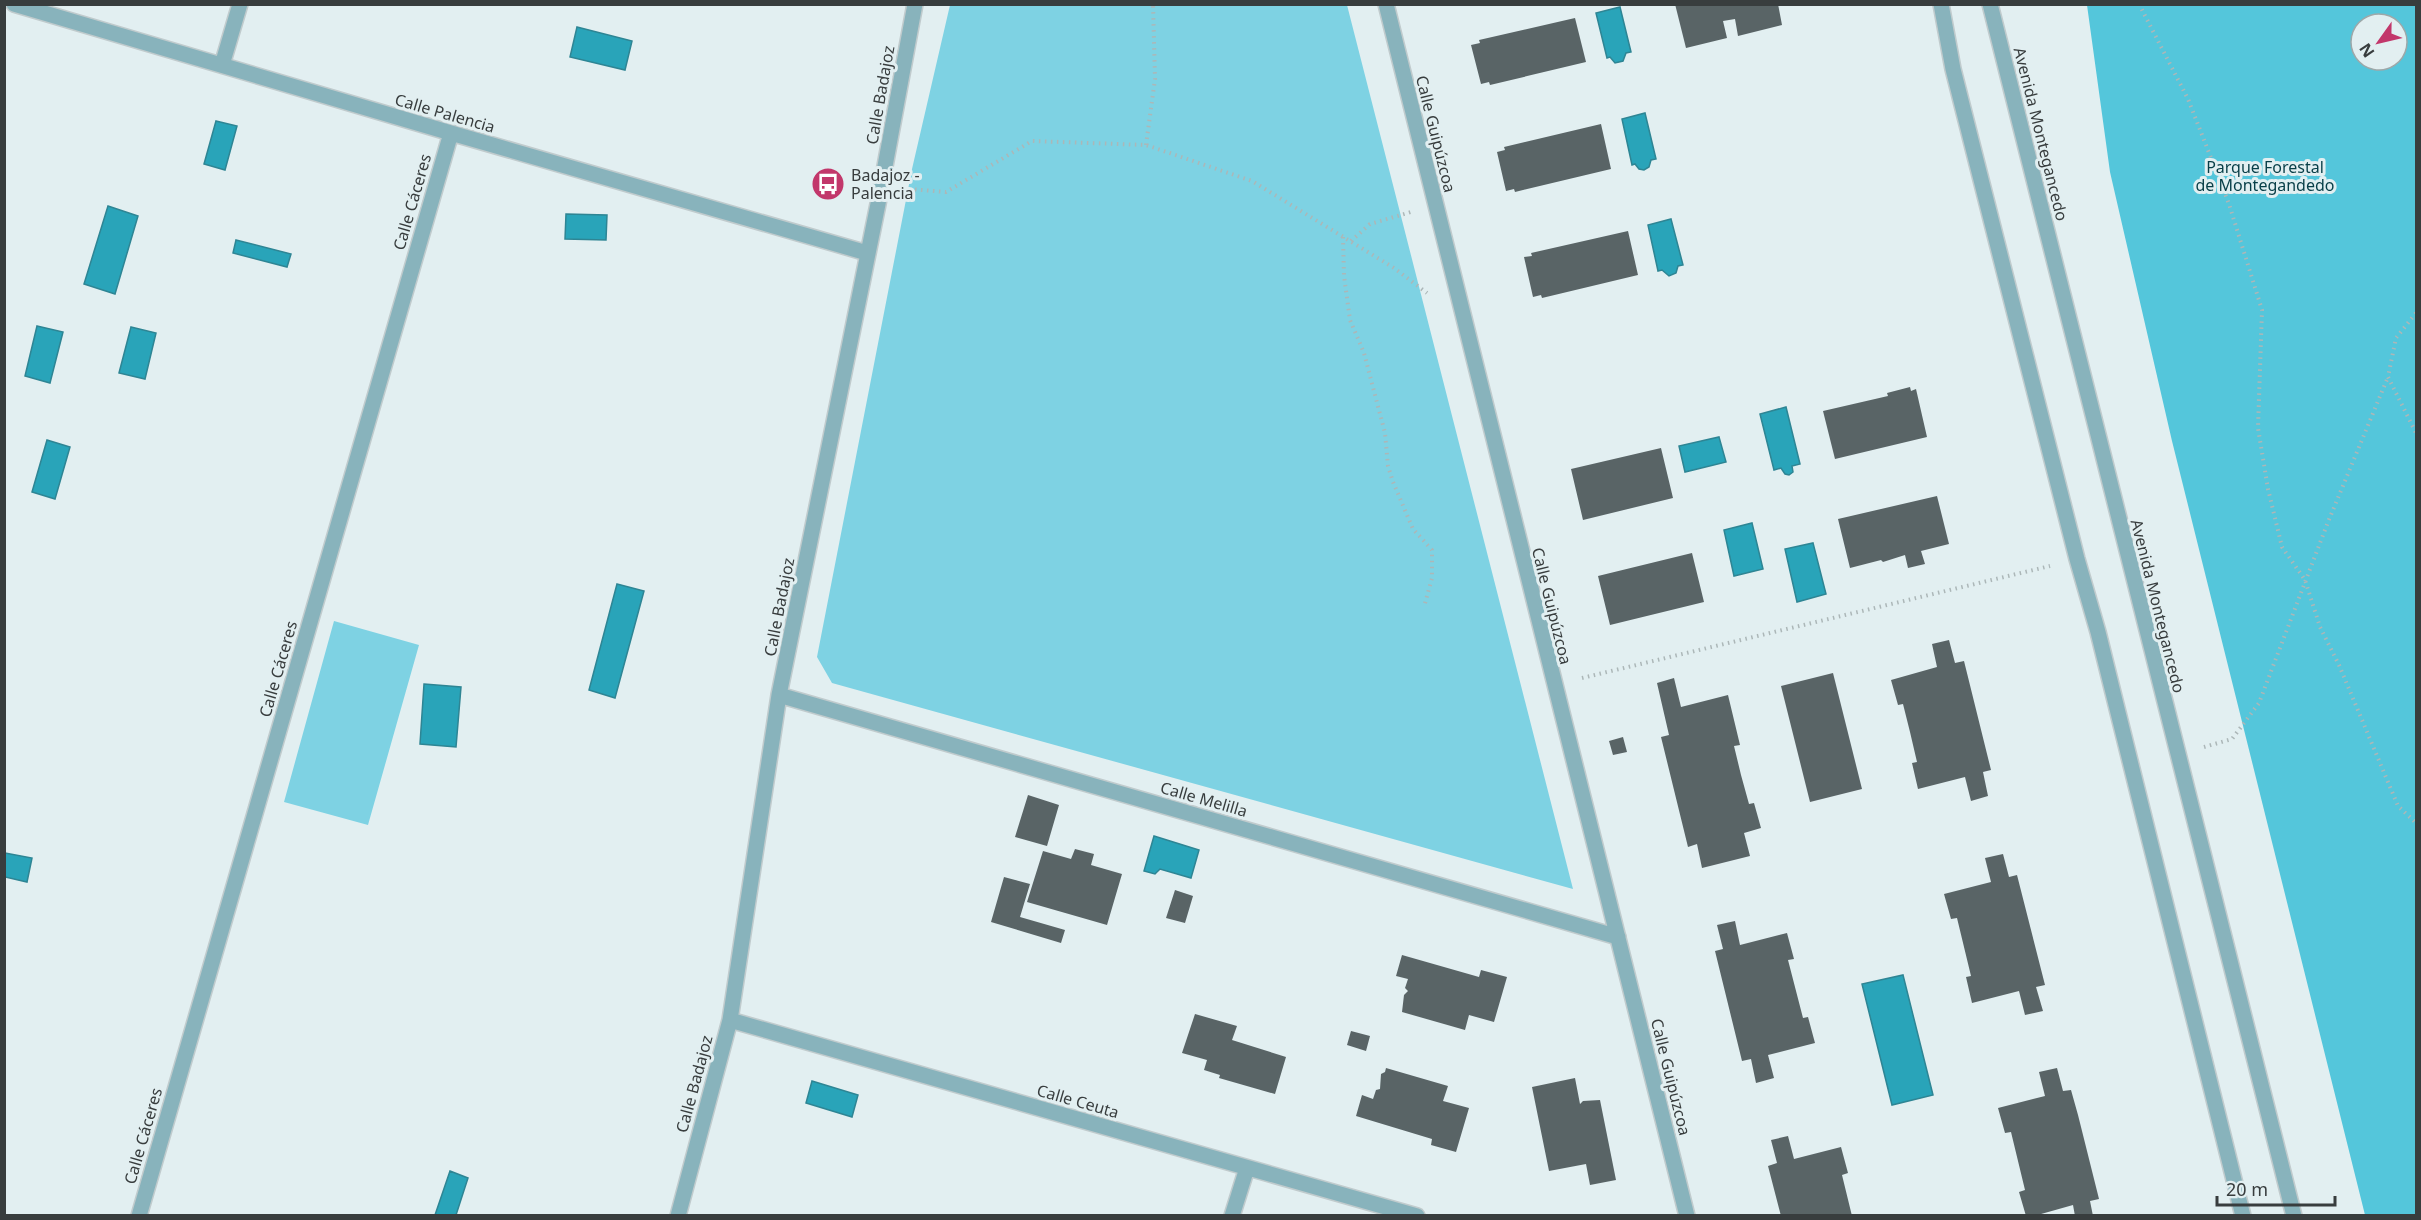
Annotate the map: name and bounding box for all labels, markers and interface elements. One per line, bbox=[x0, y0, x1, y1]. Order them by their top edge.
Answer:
north arrow bbox=[2349, 12, 2409, 72]
text: N bbox=[2354, 39, 2379, 62]
street label: Calle Badajoz bbox=[860, 44, 900, 146]
street label: Avenida Montegancedo bbox=[2009, 45, 2073, 223]
street label: Calle Guipúzcoa bbox=[1411, 73, 1461, 195]
street label: Calle Palencia bbox=[392, 88, 498, 138]
street label: Calle Cáceres bbox=[388, 151, 436, 253]
park label: Parque Forestal de Montegandedo bbox=[2196, 156, 2335, 196]
place label: Badajoz - Palencia bbox=[851, 164, 920, 204]
bus stop icon: Badajoz - Palencia bbox=[810, 166, 846, 202]
street label: Avenida Montegancedo bbox=[2126, 517, 2190, 695]
street label: Calle Guipúzcoa bbox=[1527, 545, 1577, 667]
street label: Calle Badajoz bbox=[759, 556, 799, 658]
street label: Calle Cáceres bbox=[254, 618, 302, 720]
street label: Calle Melilla bbox=[1158, 776, 1250, 822]
street label: Calle Guipúzcoa bbox=[1646, 1016, 1696, 1138]
street label: Calle Badajoz bbox=[670, 1033, 718, 1135]
street label: Calle Ceuta bbox=[1034, 1079, 1122, 1123]
street label: Calle Cáceres bbox=[119, 1085, 167, 1187]
scale bar bbox=[2217, 1169, 2336, 1207]
text: 20 m bbox=[2226, 1177, 2268, 1201]

